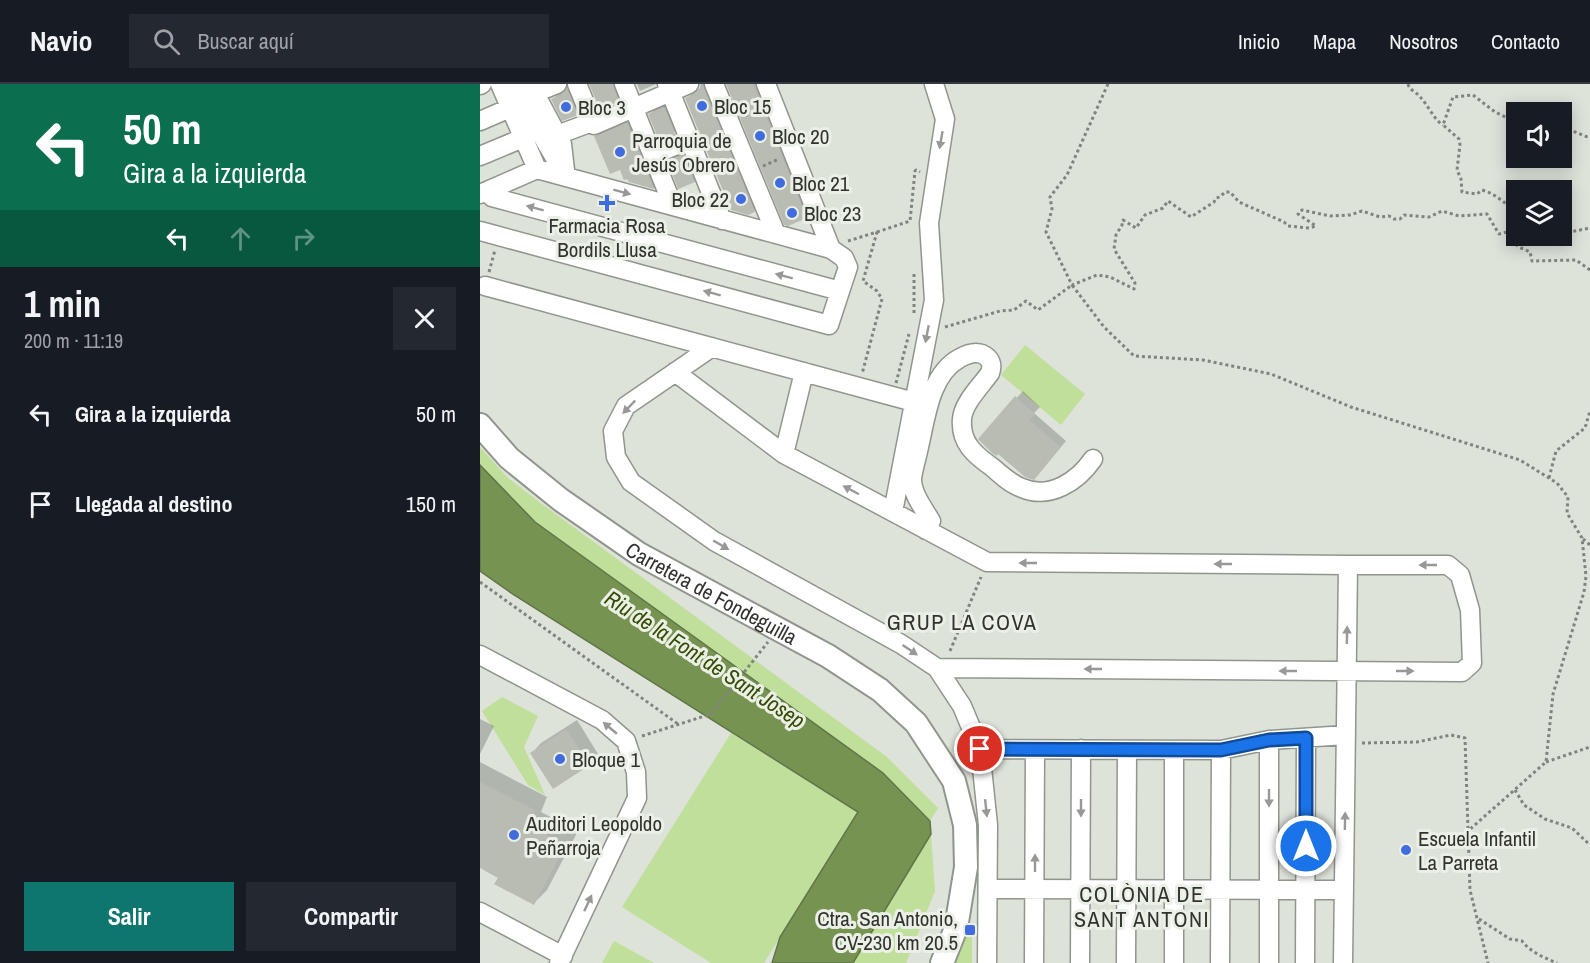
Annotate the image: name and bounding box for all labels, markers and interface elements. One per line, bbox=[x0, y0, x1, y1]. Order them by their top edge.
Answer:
search box bbox=[129, 14, 549, 68]
text: Navio bbox=[30, 22, 93, 60]
icon: search bbox=[150, 25, 183, 58]
text: Buscar aquí bbox=[198, 26, 294, 56]
text: Inicio bbox=[1238, 27, 1280, 56]
text: Mapa bbox=[1313, 27, 1356, 56]
text: Nosotros bbox=[1389, 27, 1458, 56]
text: Contacto bbox=[1491, 27, 1560, 56]
place label: Bloc 15 bbox=[714, 92, 771, 121]
place label: Bloc 3 bbox=[578, 93, 626, 122]
marker: Bloc 15 bbox=[695, 99, 709, 113]
marker: Bloc 3 bbox=[559, 100, 573, 114]
text: 50 m bbox=[123, 101, 202, 157]
map controls bbox=[1506, 102, 1572, 246]
button: sound bbox=[1506, 102, 1572, 168]
icon: left bbox=[24, 108, 102, 186]
place label: Bloc 20 bbox=[772, 122, 829, 151]
place label: Parroquia de Jesús Obrero bbox=[632, 126, 735, 179]
marker: Bloc 20 bbox=[753, 129, 767, 143]
one-way arrow bbox=[937, 131, 946, 150]
marker: Parroquia de Jesús Obrero bbox=[613, 145, 627, 159]
text: Gira a la izquierda bbox=[123, 155, 306, 191]
place label: Bloc 21 bbox=[792, 169, 850, 198]
marker: Bloc 21 bbox=[773, 176, 787, 190]
button: layers bbox=[1506, 180, 1572, 246]
place label: Bloc 22 bbox=[672, 185, 729, 214]
one-way arrow bbox=[613, 188, 631, 198]
marker: Bloc 22 bbox=[734, 192, 748, 206]
marker: Farmacia Rosa Bordils Llusa bbox=[600, 196, 614, 210]
place label: Bloc 23 bbox=[804, 199, 861, 228]
one-way arrow bbox=[525, 203, 544, 213]
marker: Bloc 23 bbox=[785, 206, 799, 220]
place label: Farmacia Rosa Bordils Llusa bbox=[549, 211, 666, 264]
icon: left bbox=[161, 222, 194, 255]
icon: ahead bbox=[224, 222, 257, 255]
icon: right bbox=[287, 222, 320, 255]
one-way arrow bbox=[774, 270, 793, 280]
text: 1 min bbox=[24, 280, 101, 328]
button: close bbox=[393, 287, 456, 350]
one-way arrow bbox=[703, 288, 721, 298]
one-way arrow bbox=[922, 324, 931, 343]
text: 200 m · 11:19 bbox=[24, 327, 123, 354]
icon: left bbox=[24, 398, 57, 431]
text: Gira a la izquierda bbox=[75, 399, 230, 429]
text: 50 m bbox=[416, 399, 456, 429]
one-way arrow bbox=[622, 400, 636, 414]
one-way arrow bbox=[842, 485, 859, 495]
icon: arrive bbox=[24, 488, 57, 521]
text: Llegada al destino bbox=[75, 489, 232, 519]
text: 150 m bbox=[406, 489, 456, 519]
street label: Carretera de Fondeguilla bbox=[620, 535, 803, 651]
one-way arrow bbox=[713, 540, 730, 550]
one-way arrow bbox=[1018, 558, 1037, 568]
one-way arrow bbox=[1213, 559, 1232, 569]
one-way arrow bbox=[1418, 560, 1437, 570]
water label: Riu de la Font de Sant Josep bbox=[599, 583, 811, 735]
district label: GRUP LA COVA bbox=[887, 607, 1037, 637]
one-way arrow bbox=[1342, 625, 1352, 644]
one-way arrow bbox=[902, 644, 918, 655]
one-way arrow bbox=[1084, 664, 1103, 674]
one-way arrow bbox=[1279, 666, 1298, 676]
one-way arrow bbox=[1396, 666, 1415, 676]
one-way arrow bbox=[602, 721, 618, 734]
pin bbox=[954, 723, 1005, 774]
icon: arrive bbox=[963, 732, 996, 765]
place label: Bloque 1 bbox=[572, 745, 640, 774]
marker: Bloque 1 bbox=[553, 752, 567, 766]
one-way arrow bbox=[1264, 789, 1274, 808]
one-way arrow bbox=[982, 798, 991, 817]
one-way arrow bbox=[1076, 798, 1086, 817]
place label: Auditori Leopoldo Peñarroja bbox=[525, 809, 662, 862]
one-way arrow bbox=[1340, 811, 1350, 830]
position arrow bbox=[1274, 814, 1338, 878]
place label: Escuela Infantil La Parreta bbox=[1418, 824, 1536, 877]
marker: Auditori Leopoldo Peñarroja bbox=[507, 828, 521, 842]
marker: Escuela Infantil La Parreta bbox=[1399, 843, 1413, 857]
one-way arrow bbox=[1030, 853, 1040, 872]
district label: COLÒNIA DE SANT ANTONI bbox=[1074, 879, 1210, 934]
button: Salir bbox=[24, 882, 234, 951]
button: Compartir bbox=[246, 882, 456, 951]
one-way arrow bbox=[583, 894, 592, 911]
place label: Ctra. San Antonio, CV-230 km 20.5 bbox=[817, 904, 958, 957]
marker: Ctra. San Antonio, CV-230 km 20.5 bbox=[963, 923, 977, 937]

